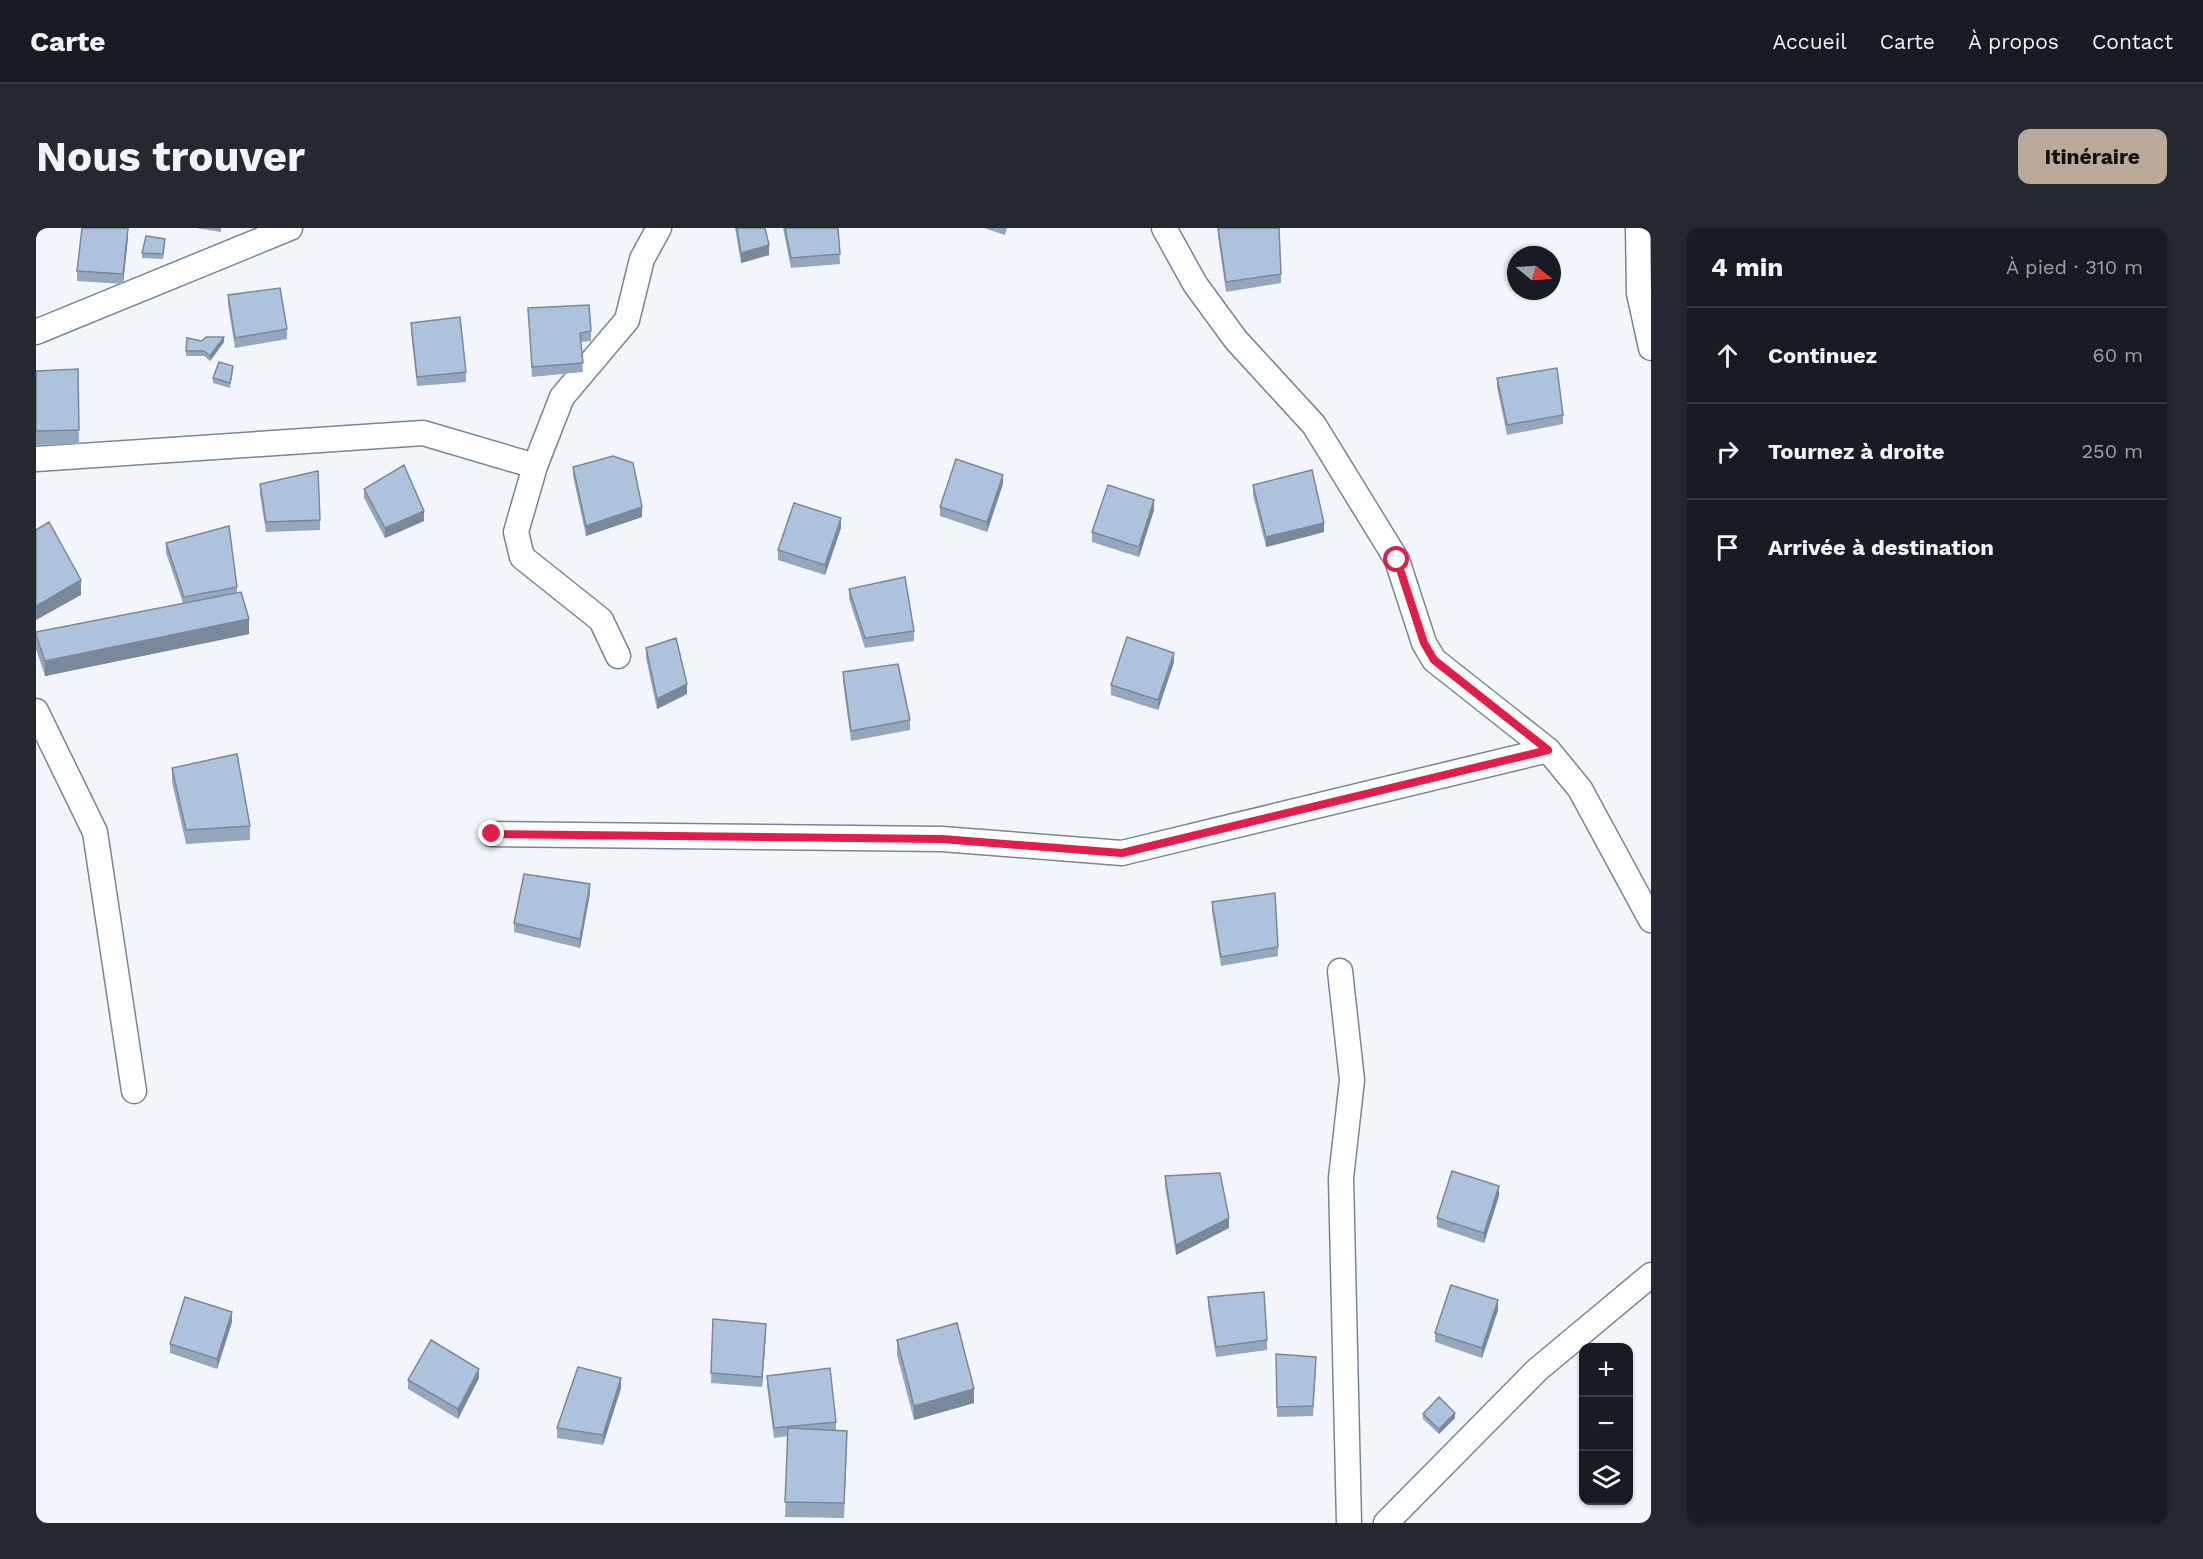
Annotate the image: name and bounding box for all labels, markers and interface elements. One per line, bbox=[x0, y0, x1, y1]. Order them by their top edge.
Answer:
text: Carte bbox=[30, 25, 105, 58]
text: Accueil bbox=[1772, 29, 1847, 54]
text: Carte bbox=[1880, 29, 1935, 54]
text: À propos bbox=[1968, 29, 2059, 54]
text: Contact bbox=[2092, 29, 2173, 54]
button: Itinéraire bbox=[2018, 129, 2167, 184]
text: Nous trouver bbox=[36, 132, 305, 181]
north arrow bbox=[1507, 246, 1561, 300]
text: 4 min bbox=[1711, 252, 1783, 282]
text: À pied · 310 m bbox=[2006, 255, 2143, 279]
icon: ahead bbox=[1711, 339, 1744, 372]
text: Continuez bbox=[1768, 343, 1877, 368]
text: 60 m bbox=[2093, 343, 2143, 367]
icon: right bbox=[1711, 435, 1744, 468]
text: Tournez à droite bbox=[1768, 439, 1945, 464]
text: 250 m bbox=[2081, 439, 2143, 463]
icon: arrive bbox=[1711, 531, 1744, 564]
text: Arrivée à destination bbox=[1768, 535, 1994, 560]
route start bbox=[1383, 546, 1409, 572]
route end bbox=[478, 820, 504, 846]
map controls bbox=[1579, 1343, 1633, 1505]
button: + bbox=[1579, 1343, 1633, 1397]
button: − bbox=[1579, 1397, 1633, 1451]
button: layers bbox=[1579, 1451, 1633, 1505]

